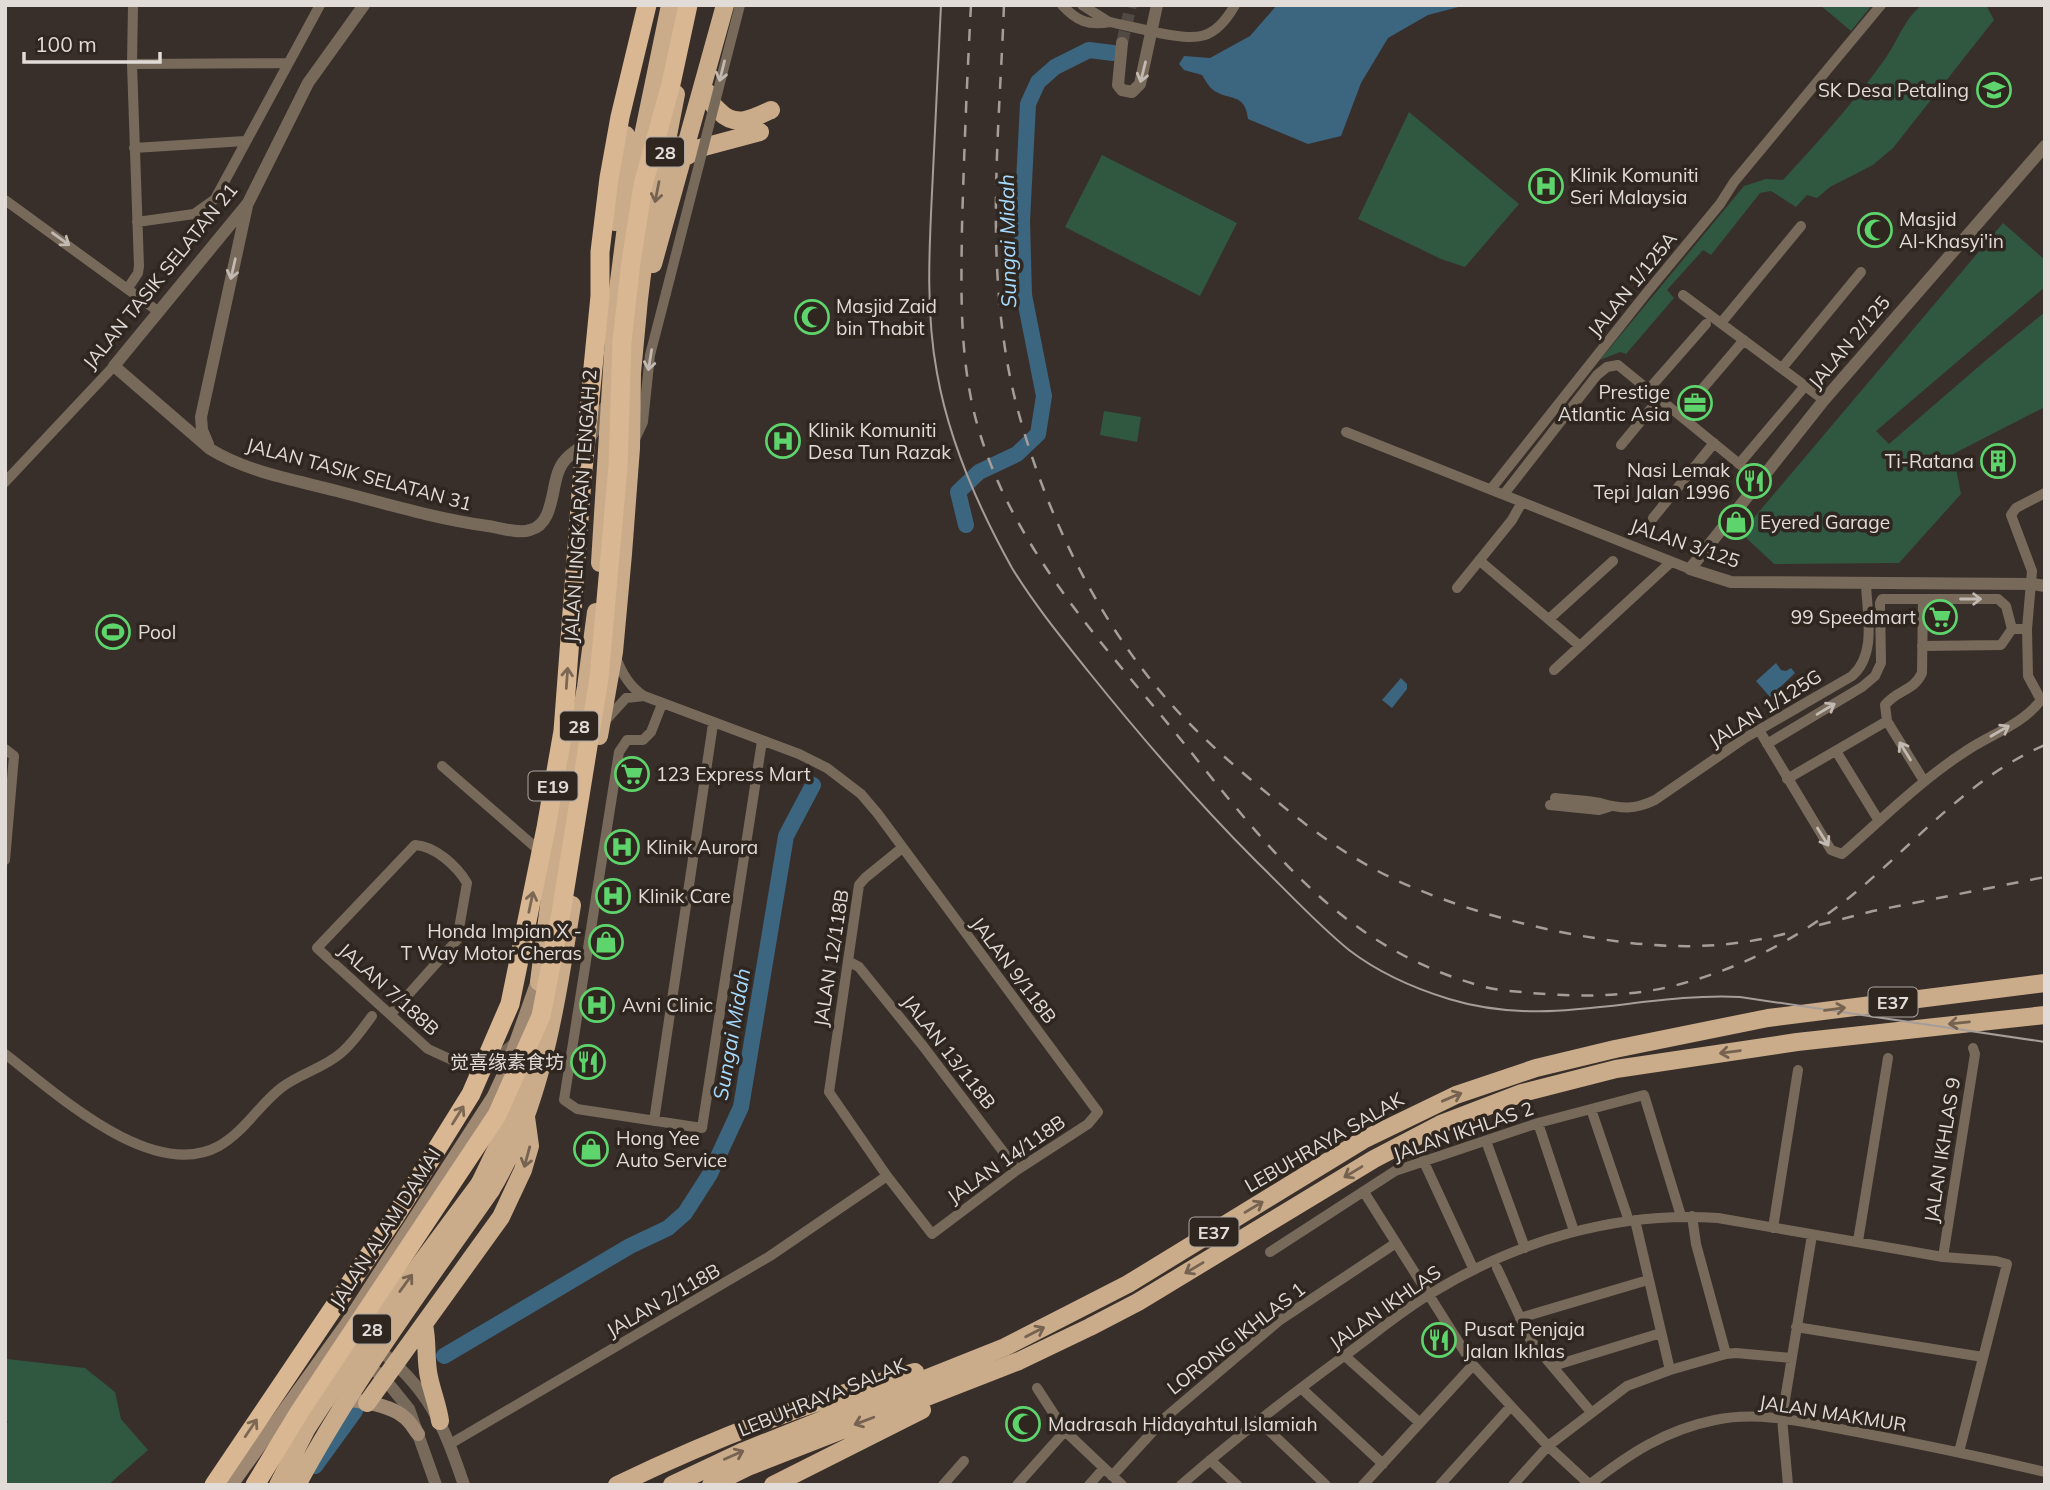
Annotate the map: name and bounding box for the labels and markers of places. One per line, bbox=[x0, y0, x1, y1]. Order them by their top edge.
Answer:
school or university icon: SK Desa Petaling bbox=[1975, 71, 2013, 109]
place label: SK Desa Petaling bbox=[1818, 78, 1969, 102]
place label: Klinik Komuniti Seri Malaysia bbox=[1570, 163, 1699, 209]
hospital icon: Klinik Komuniti Seri Malaysia bbox=[1527, 167, 1565, 205]
place label: Masjid Al-Khasyi'in bbox=[1899, 207, 2004, 253]
mosque icon: Masjid Al-Khasyi'in bbox=[1856, 211, 1894, 249]
place label: Masjid Zaid bin Thabit bbox=[836, 294, 937, 340]
mosque icon: Masjid Zaid bin Thabit bbox=[793, 298, 831, 336]
place label: Prestige Atlantic Asia bbox=[1558, 380, 1670, 426]
office icon: Prestige Atlantic Asia bbox=[1676, 384, 1714, 422]
place label: Klinik Komuniti Desa Tun Razak bbox=[808, 418, 951, 464]
hospital icon: Klinik Komuniti Desa Tun Razak bbox=[764, 422, 802, 460]
building icon: Ti-Ratana bbox=[1979, 442, 2017, 480]
place label: Ti-Ratana bbox=[1885, 449, 1974, 473]
place label: Nasi Lemak Tepi Jalan 1996 bbox=[1593, 458, 1730, 504]
restaurant icon: Nasi Lemak Tepi Jalan 1996 bbox=[1735, 462, 1773, 500]
shop icon: Eyered Garage bbox=[1717, 503, 1755, 541]
place label: Eyered Garage bbox=[1760, 510, 1890, 534]
supermarket icon: 99 Speedmart bbox=[1921, 598, 1959, 636]
place label: 99 Speedmart bbox=[1791, 605, 1916, 629]
sports icon: Pool bbox=[94, 613, 132, 651]
place label: Pool bbox=[138, 620, 176, 644]
supermarket icon: 123 Express Mart bbox=[613, 755, 651, 793]
place label: 123 Express Mart bbox=[656, 762, 811, 786]
hospital icon: Klinik Aurora bbox=[603, 828, 641, 866]
place label: Klinik Aurora bbox=[646, 835, 758, 859]
hospital icon: Klinik Care bbox=[594, 877, 632, 915]
place label: Klinik Care bbox=[638, 884, 731, 908]
place label: Honda Impian X - T Way Motor Cheras bbox=[401, 919, 582, 965]
shop icon: Honda Impian X - T Way Motor Cheras bbox=[587, 923, 625, 961]
hospital icon: Avni Clinic bbox=[578, 986, 616, 1024]
place label: Avni Clinic bbox=[622, 993, 713, 1017]
restaurant icon: 觉喜缘素食坊 bbox=[569, 1043, 607, 1081]
place label: 觉喜缘素食坊 bbox=[450, 1050, 564, 1074]
place label: Hong Yee Auto Service bbox=[616, 1126, 727, 1172]
shop icon: Hong Yee Auto Service bbox=[572, 1130, 610, 1168]
place label: Pusat Penjaja Jalan Ikhlas bbox=[1464, 1317, 1585, 1363]
restaurant icon: Pusat Penjaja Jalan Ikhlas bbox=[1420, 1321, 1458, 1359]
mosque icon: Madrasah Hidayahtul Islamiah bbox=[1004, 1405, 1042, 1443]
place label: Madrasah Hidayahtul Islamiah bbox=[1048, 1412, 1318, 1436]

